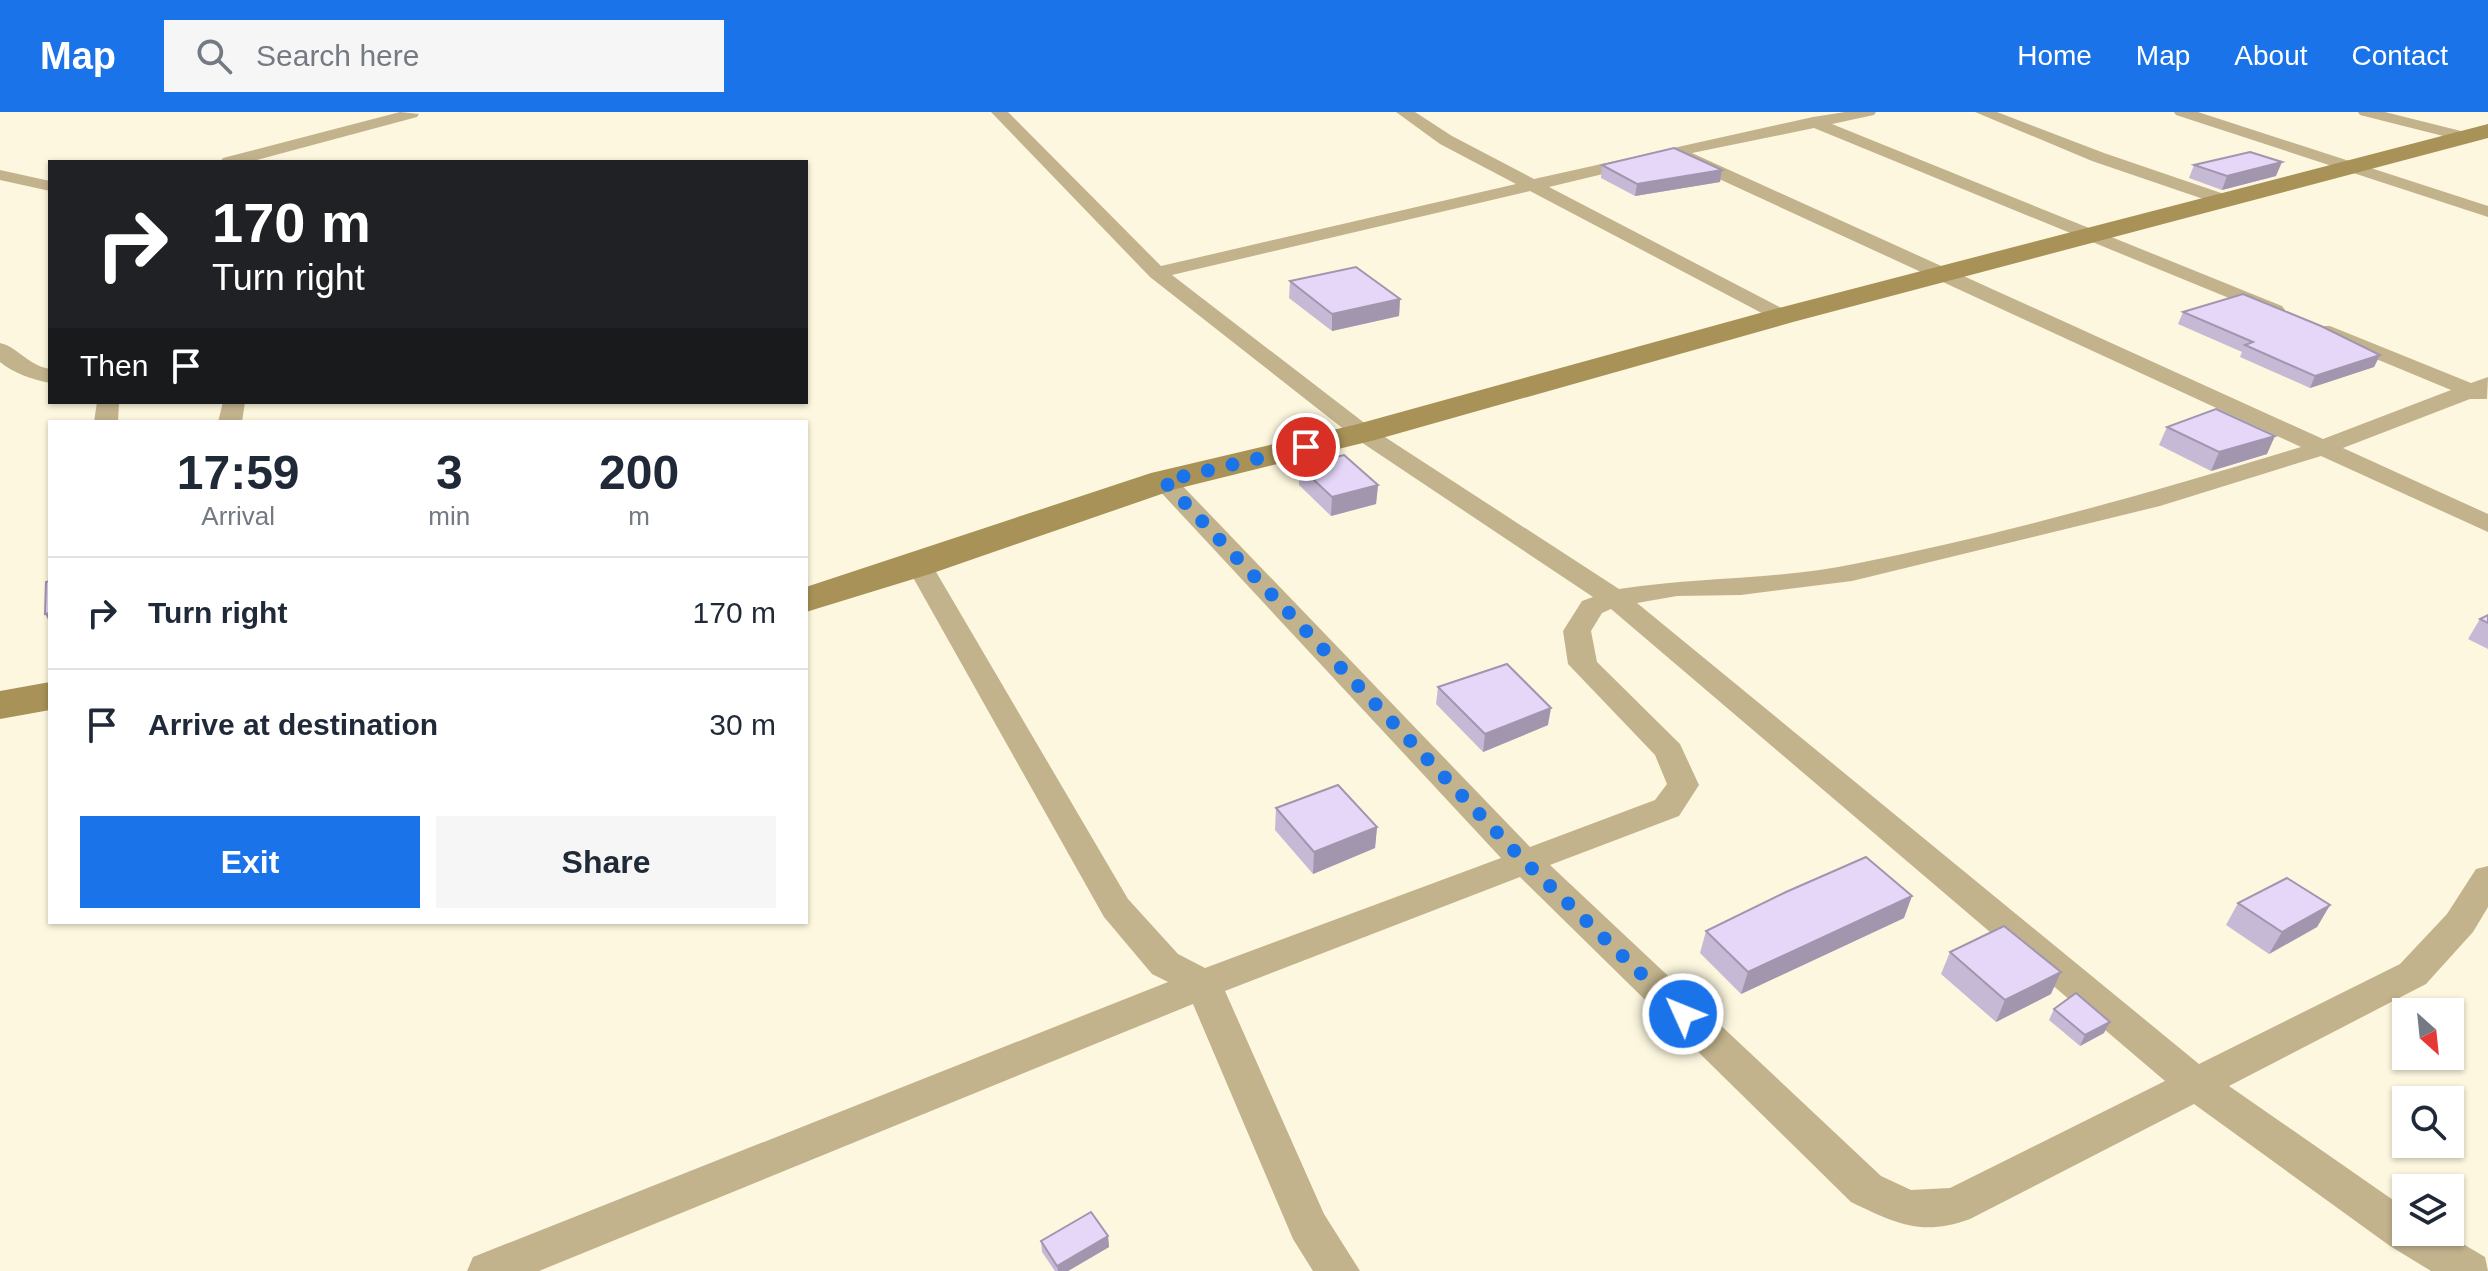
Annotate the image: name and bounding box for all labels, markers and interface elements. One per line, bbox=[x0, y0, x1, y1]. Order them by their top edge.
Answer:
search box bbox=[164, 20, 724, 92]
icon: search bbox=[192, 34, 236, 78]
text: Map bbox=[40, 35, 116, 77]
text: Search here bbox=[256, 39, 419, 72]
text: Home bbox=[2017, 40, 2092, 71]
text: Map bbox=[2136, 40, 2190, 71]
text: About bbox=[2234, 40, 2308, 71]
text: Contact bbox=[2352, 40, 2448, 71]
text: 170 m bbox=[212, 191, 371, 254]
icon: right bbox=[80, 192, 184, 296]
text: Turn right bbox=[212, 257, 365, 298]
icon: arrive bbox=[164, 344, 208, 388]
text: Then bbox=[80, 349, 148, 382]
pin bbox=[1272, 413, 1340, 481]
icon: arrive bbox=[1284, 425, 1328, 469]
text: 17:59 bbox=[177, 446, 300, 499]
text: 3 bbox=[436, 446, 463, 499]
text: 200 bbox=[599, 446, 679, 499]
text: Arrival bbox=[201, 501, 275, 531]
text: min bbox=[428, 501, 470, 531]
text: m bbox=[628, 501, 650, 531]
icon: right bbox=[80, 591, 124, 635]
text: Turn right bbox=[148, 596, 287, 629]
text: 170 m bbox=[693, 596, 776, 629]
icon: arrive bbox=[80, 703, 124, 747]
text: Arrive at destination bbox=[148, 708, 438, 741]
text: 30 m bbox=[709, 708, 776, 741]
button: Exit bbox=[80, 816, 420, 908]
button: Share bbox=[436, 816, 776, 908]
position arrow bbox=[1641, 972, 1725, 1056]
north arrow bbox=[2392, 998, 2464, 1070]
map controls bbox=[2392, 998, 2464, 1246]
button: search bbox=[2392, 1086, 2464, 1158]
button: layers bbox=[2392, 1174, 2464, 1246]

